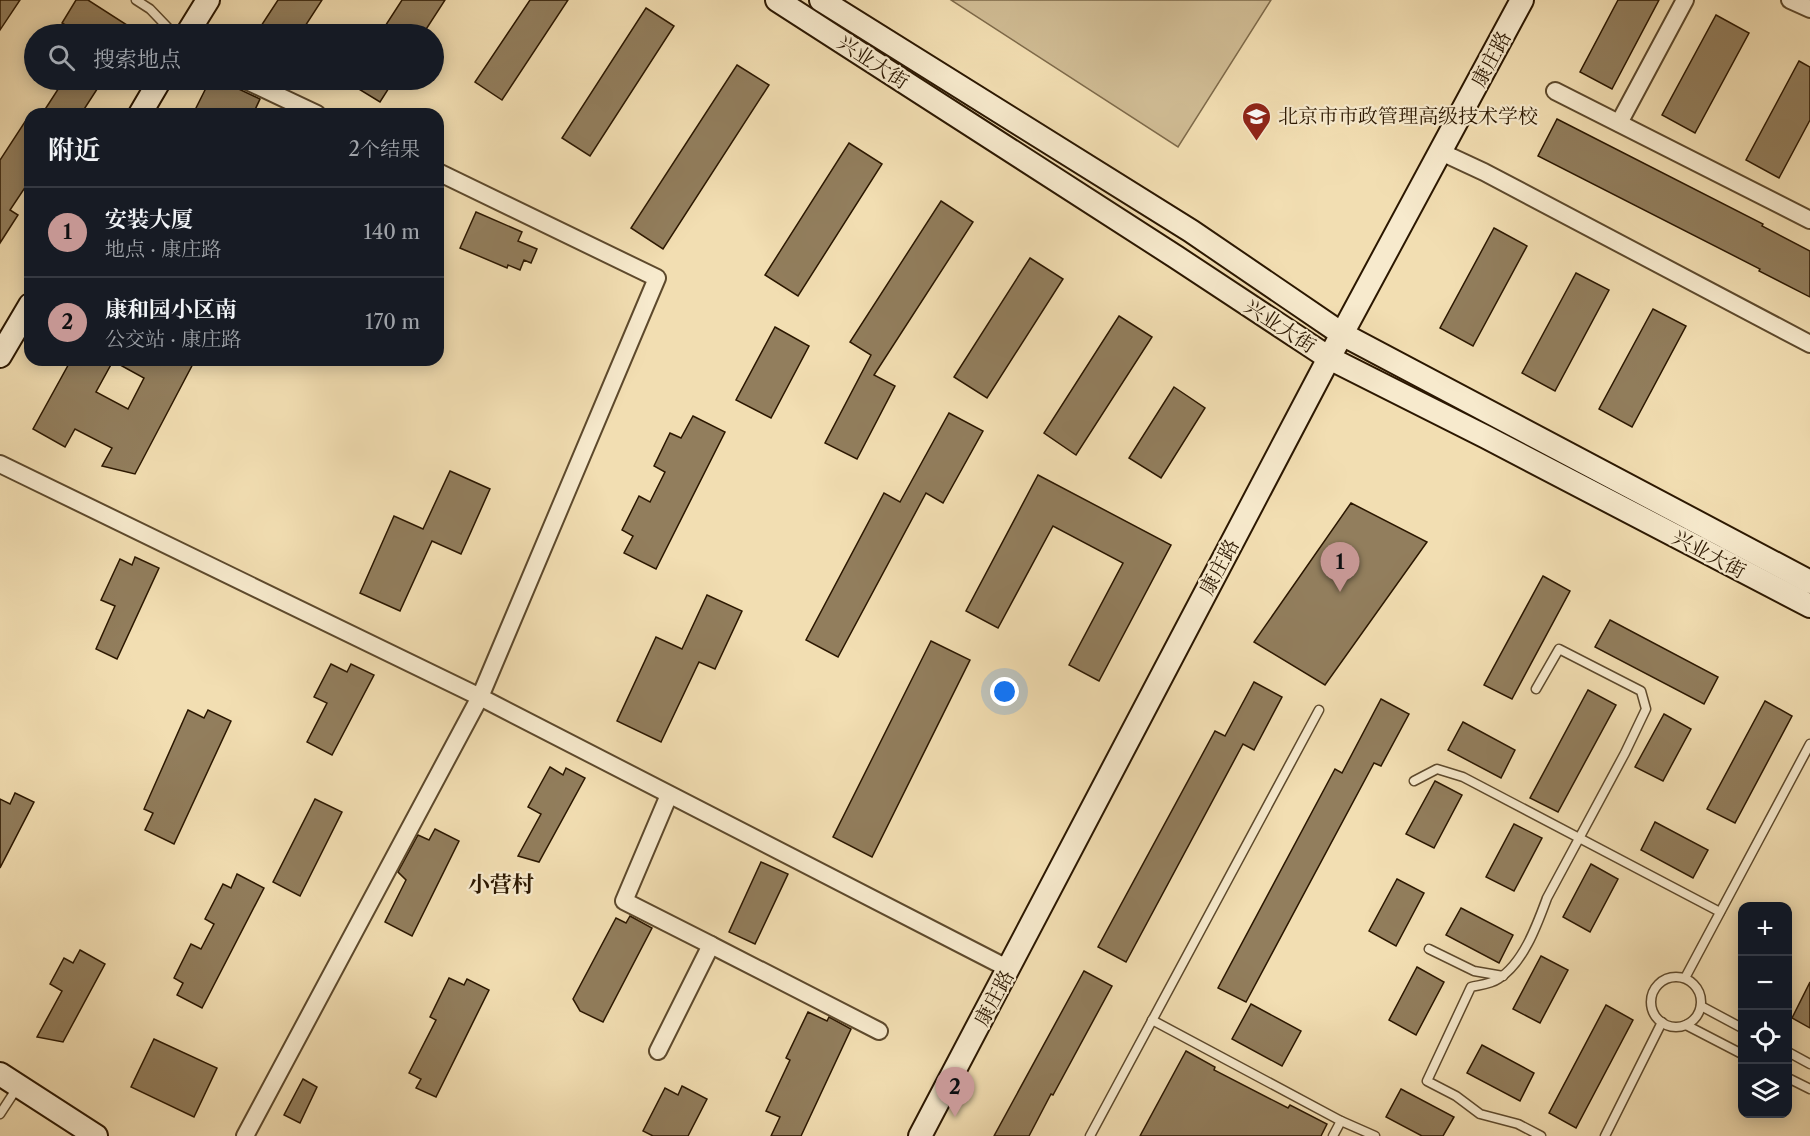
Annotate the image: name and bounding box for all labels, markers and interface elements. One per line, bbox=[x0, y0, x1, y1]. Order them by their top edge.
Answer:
search box bbox=[24, 24, 444, 90]
street label: 康庄路 bbox=[1466, 27, 1516, 91]
street label: 兴业大街 bbox=[833, 30, 913, 94]
icon: search bbox=[45, 41, 78, 74]
text: 搜索地点 bbox=[93, 46, 181, 73]
school or university icon: 北京市市政管理高级技术学校 bbox=[1241, 100, 1273, 142]
place label: 北京市市政管理高级技术学校 bbox=[1278, 104, 1538, 128]
text: 附近 bbox=[48, 134, 100, 166]
text: 2个结果 bbox=[349, 137, 420, 161]
text: 安装大厦 bbox=[105, 206, 193, 233]
text: 1 bbox=[63, 220, 72, 244]
text: 140 m bbox=[363, 220, 420, 244]
text: 地点 · 康庄路 bbox=[105, 237, 221, 261]
street label: 兴业大街 bbox=[1240, 294, 1320, 358]
text: 康和园小区南 bbox=[105, 296, 237, 323]
text: 2 bbox=[62, 310, 73, 334]
text: 170 m bbox=[365, 310, 420, 334]
text: 公交站 · 康庄路 bbox=[105, 327, 241, 351]
street label: 兴业大街 bbox=[1668, 525, 1750, 583]
street label: 康庄路 bbox=[1194, 535, 1244, 599]
pin: 1 bbox=[1320, 542, 1360, 592]
your location bbox=[990, 677, 1019, 706]
district label: 小营村 bbox=[468, 871, 534, 898]
map controls bbox=[1738, 902, 1792, 1118]
button: + bbox=[1738, 902, 1792, 956]
button: − bbox=[1738, 956, 1792, 1010]
street label: 康庄路 bbox=[969, 966, 1019, 1030]
button: locate bbox=[1738, 1010, 1792, 1064]
button: layers bbox=[1738, 1064, 1792, 1118]
pin: 2 bbox=[936, 1068, 974, 1117]

